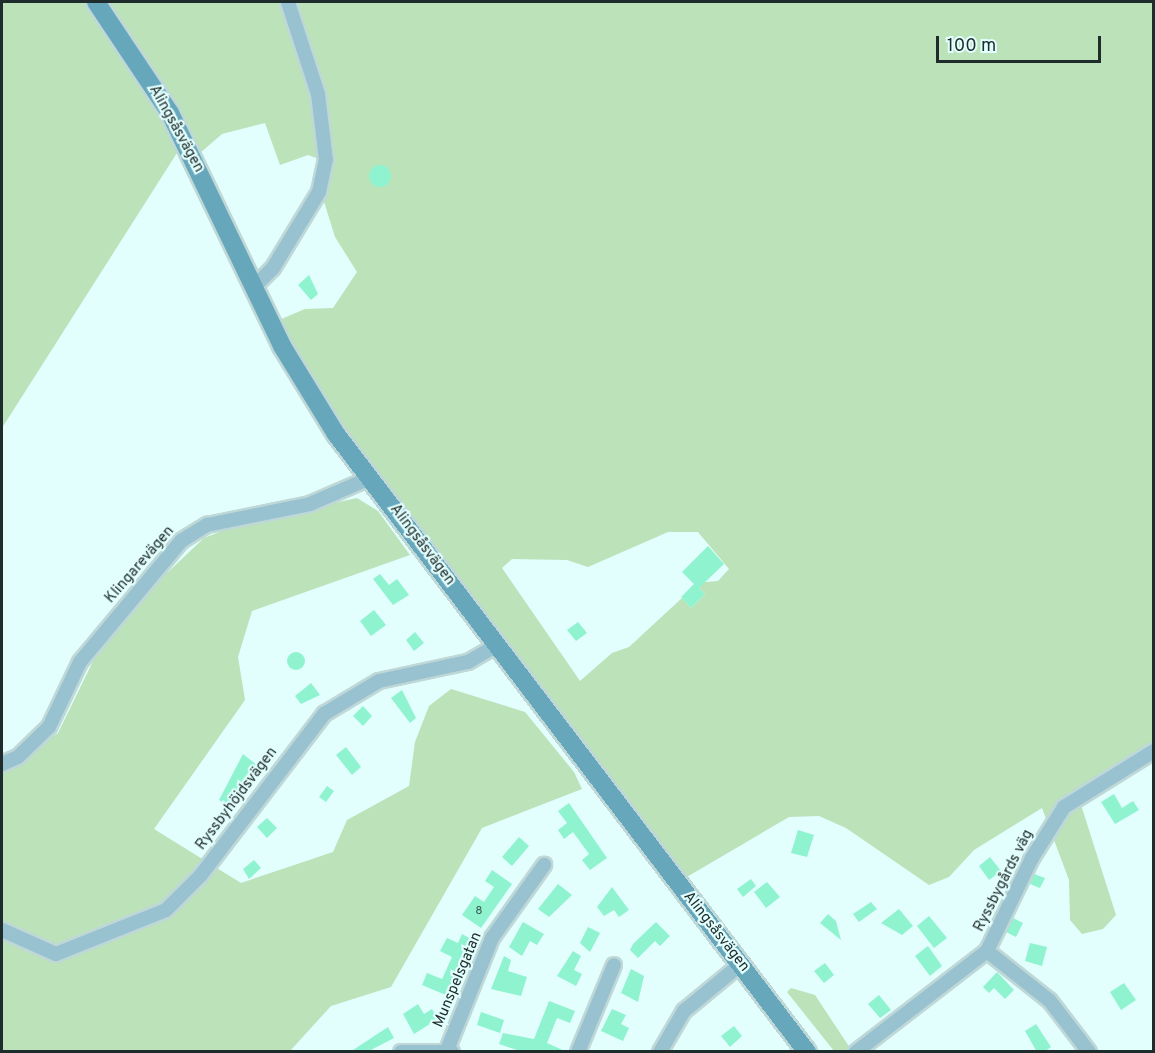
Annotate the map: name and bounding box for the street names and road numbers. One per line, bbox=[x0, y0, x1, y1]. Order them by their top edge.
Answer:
street label: Alingsåsvägen bbox=[145, 82, 207, 176]
street label: Alingsåsvägen bbox=[386, 501, 458, 589]
street label: Klingarevägen bbox=[102, 523, 178, 607]
street label: Ryssbyhöjdsvägen bbox=[192, 744, 282, 854]
street label: Ryssbygårds väg bbox=[971, 827, 1037, 935]
street label: Alingsåsvägen bbox=[679, 888, 753, 976]
street label: Munspelsgatan bbox=[430, 930, 486, 1030]

